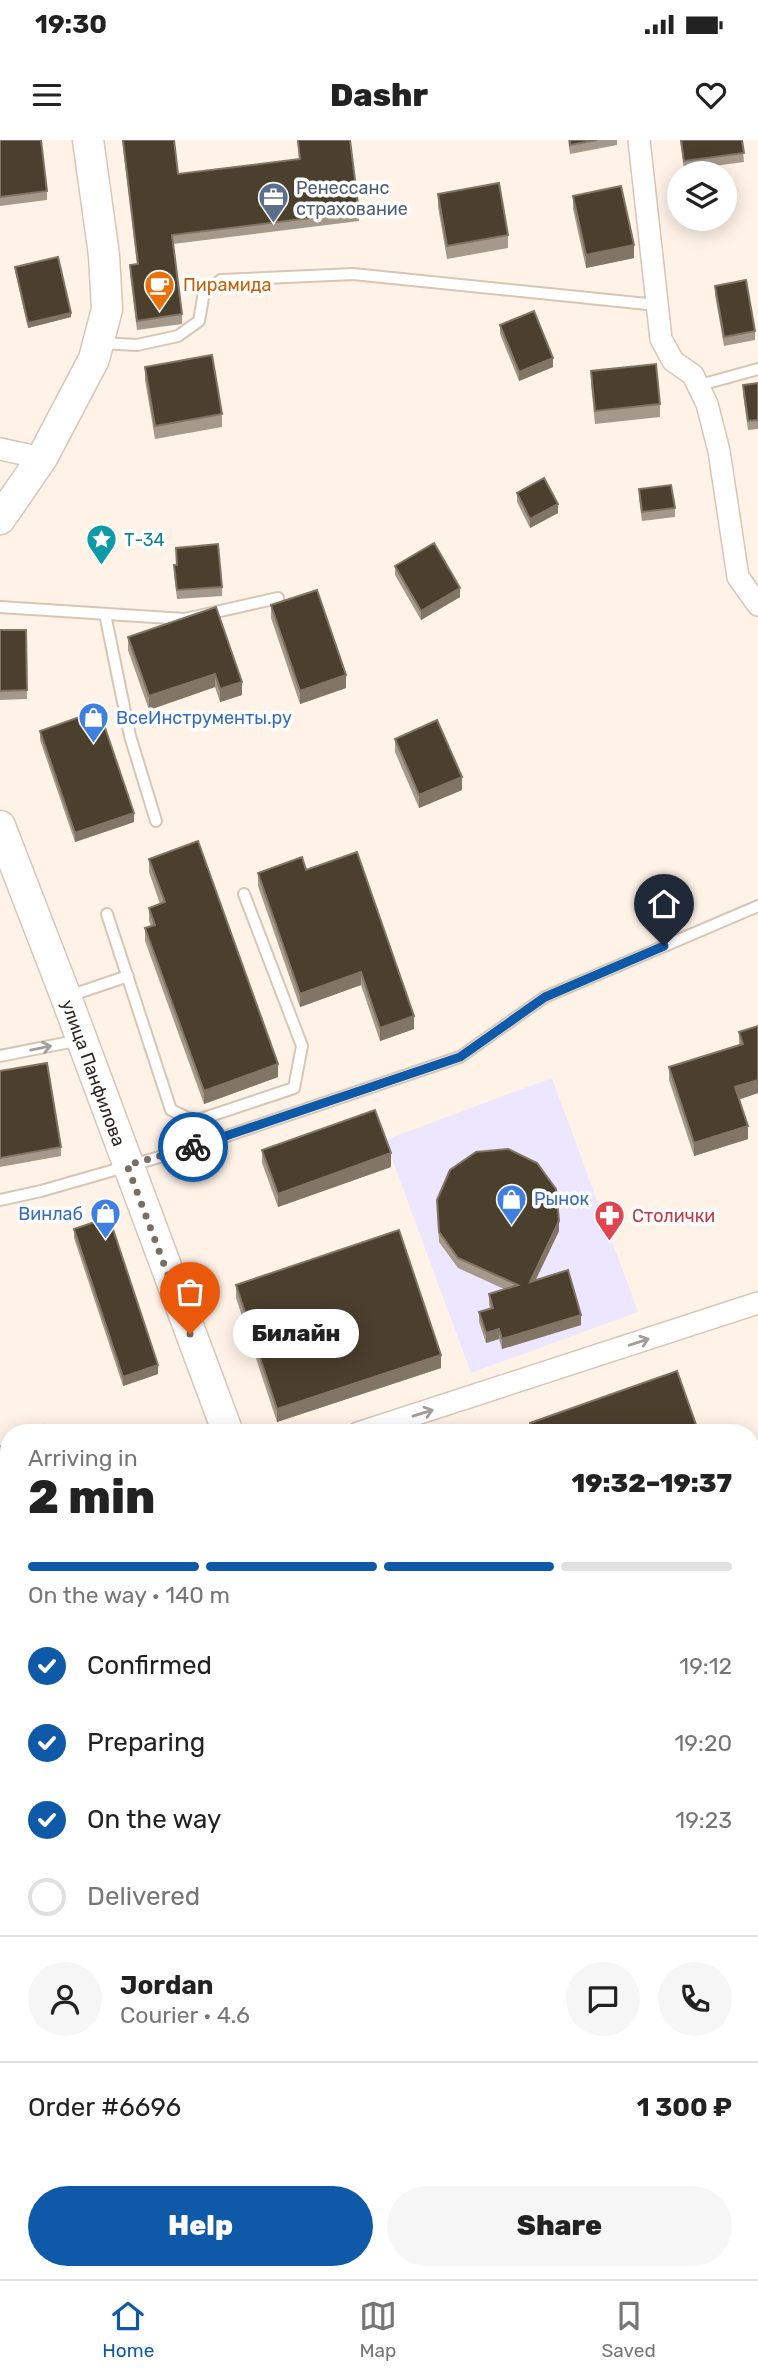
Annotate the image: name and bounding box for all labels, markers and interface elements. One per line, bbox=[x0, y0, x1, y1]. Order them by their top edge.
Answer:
text: 19:30 bbox=[35, 9, 107, 40]
icon: menu bbox=[28, 76, 66, 114]
text: Dashr bbox=[330, 76, 428, 114]
icon: heart bbox=[692, 76, 730, 114]
map controls bbox=[667, 161, 737, 231]
button: layers bbox=[667, 161, 737, 231]
place label: Ренессанс страхование bbox=[296, 177, 408, 220]
office icon: Ренессанс страхование bbox=[256, 181, 290, 225]
cafe icon: Пирамида bbox=[143, 268, 177, 312]
place label: Пирамида bbox=[183, 274, 271, 296]
place icon: Т-34 bbox=[84, 523, 118, 567]
place label: Т-34 bbox=[124, 529, 165, 551]
shop icon: ВсеИнструменты.ру bbox=[76, 701, 110, 745]
place label: ВсеИнструменты.ру bbox=[116, 707, 292, 729]
pin bbox=[634, 874, 694, 946]
icon: home bbox=[645, 885, 683, 923]
street label: улица Панфилова bbox=[56, 997, 130, 1149]
one-way arrow bbox=[29, 1041, 52, 1054]
courier bbox=[158, 1112, 228, 1182]
icon: bike bbox=[174, 1128, 212, 1166]
shop icon: Рынок bbox=[494, 1182, 528, 1226]
place label: Рынок bbox=[534, 1188, 590, 1210]
shop icon: Винлаб bbox=[89, 1197, 123, 1241]
pharmacy icon: Столички bbox=[592, 1199, 626, 1243]
place label: Винлаб bbox=[18, 1203, 83, 1225]
place label: Столички bbox=[632, 1205, 715, 1227]
pin bbox=[160, 1262, 220, 1334]
icon: bag bbox=[171, 1273, 209, 1311]
callout: Билайн bbox=[232, 1310, 358, 1358]
text: Билайн bbox=[252, 1319, 340, 1347]
one-way arrow bbox=[628, 1335, 650, 1348]
one-way arrow bbox=[412, 1406, 434, 1419]
text: Arriving in bbox=[28, 1444, 138, 1472]
text: 19:32–19:37 bbox=[572, 1468, 732, 1499]
text: 2 min bbox=[28, 1470, 155, 1525]
text: On the way · 140 m bbox=[28, 1581, 230, 1609]
icon: check bbox=[28, 1647, 66, 1685]
text: Confirmed bbox=[87, 1650, 212, 1681]
text: 19:12 bbox=[679, 1652, 732, 1680]
icon: check bbox=[28, 1724, 66, 1762]
text: Preparing bbox=[87, 1727, 205, 1758]
text: 19:20 bbox=[675, 1729, 732, 1757]
icon: check bbox=[28, 1801, 66, 1839]
text: On the way bbox=[87, 1804, 221, 1835]
text: 19:23 bbox=[675, 1806, 732, 1834]
text: Delivered bbox=[87, 1881, 200, 1912]
button: person bbox=[28, 1962, 102, 2036]
button: chat bbox=[566, 1962, 640, 2036]
button: phone bbox=[658, 1962, 732, 2036]
text: Jordan bbox=[120, 1970, 213, 2001]
text: Courier · 4.6 bbox=[120, 2001, 250, 2029]
text: Order #6696 bbox=[28, 2092, 181, 2123]
text: 1 300 ₽ bbox=[637, 2092, 732, 2123]
button: Help bbox=[28, 2186, 373, 2266]
button: Share bbox=[387, 2186, 732, 2266]
tab: Home bbox=[102, 2297, 154, 2362]
tab: Map bbox=[359, 2297, 397, 2362]
tab: Saved bbox=[601, 2297, 656, 2362]

